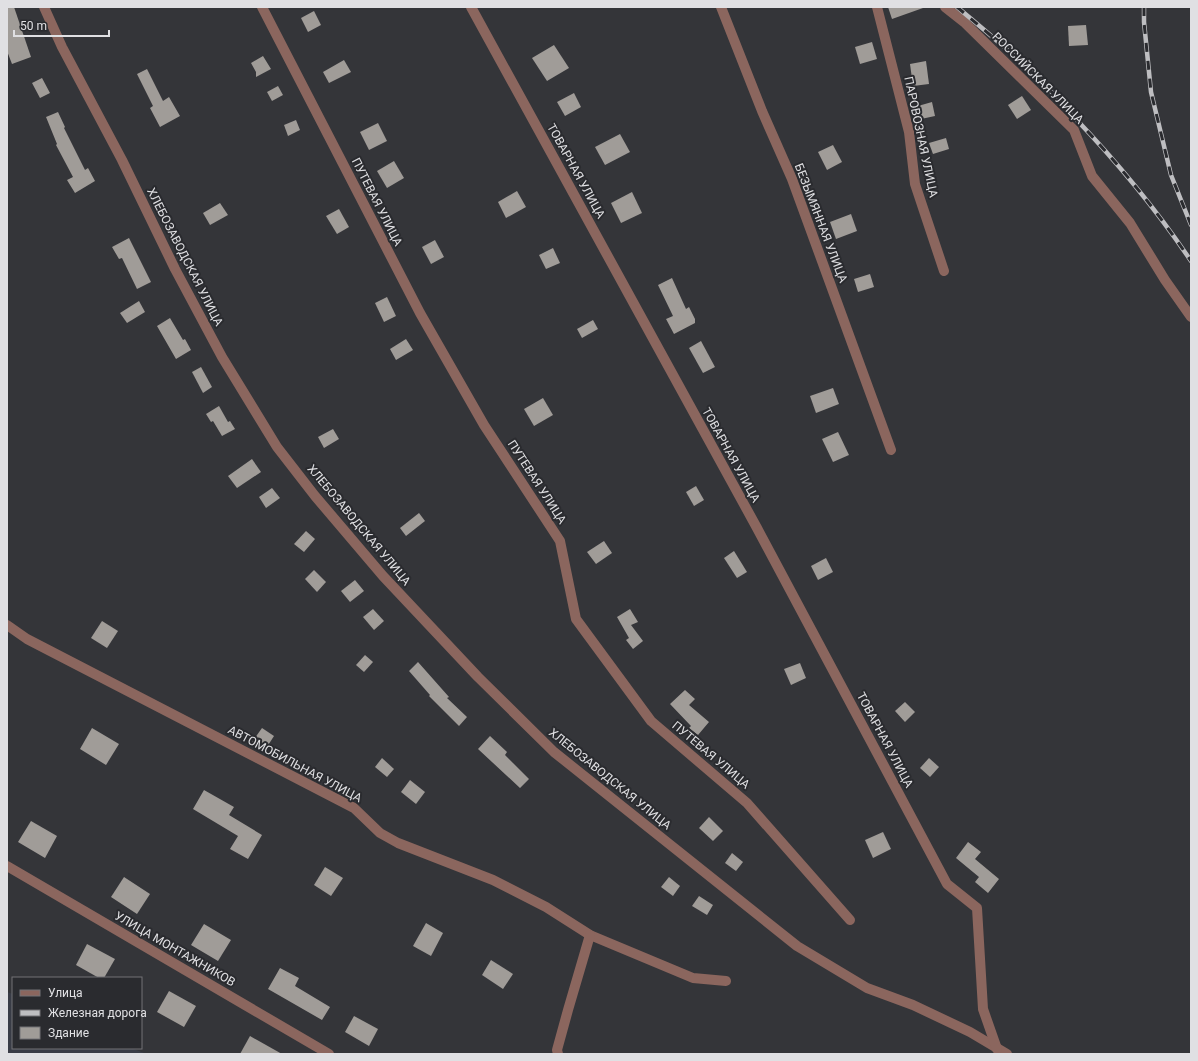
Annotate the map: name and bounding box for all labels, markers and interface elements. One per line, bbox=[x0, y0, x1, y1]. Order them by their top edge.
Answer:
scale bar bbox=[14, 12, 109, 38]
text: 50 m bbox=[20, 19, 47, 33]
street label: РОССИЙСКАЯ УЛИЦА bbox=[989, 29, 1087, 127]
street label: ПАРОВОЗНАЯ УЛИЦА bbox=[901, 75, 941, 199]
street label: ТОВАРНАЯ УЛИЦА bbox=[544, 121, 608, 221]
street label: ПУТЕВАЯ УЛИЦА bbox=[349, 156, 405, 249]
street label: БЕЗЫМЯННАЯ УЛИЦА bbox=[792, 161, 850, 285]
street label: ХЛЕБОЗАВОДСКАЯ УЛИЦА bbox=[144, 186, 226, 329]
street label: ТОВАРНАЯ УЛИЦА bbox=[699, 405, 763, 505]
street label: ПУТЕВАЯ УЛИЦА bbox=[505, 437, 569, 527]
street label: ХЛЕБОЗАВОДСКАЯ УЛИЦА bbox=[304, 462, 414, 588]
street label: ТОВАРНАЯ УЛИЦА bbox=[854, 690, 916, 790]
street label: ПУТЕВАЯ УЛИЦА bbox=[669, 718, 753, 792]
street label: АВТОМОБИЛЬНАЯ УЛИЦА bbox=[226, 723, 364, 805]
street label: ХЛЕБОЗАВОДСКАЯ УЛИЦА bbox=[546, 725, 674, 833]
street label: УЛИЦА МОНТАЖНИКОВ bbox=[112, 909, 238, 989]
legend bbox=[12, 977, 142, 1049]
text: Улица bbox=[48, 986, 83, 1000]
text: Железная дорога bbox=[48, 1006, 147, 1020]
text: Здание bbox=[48, 1026, 89, 1040]

